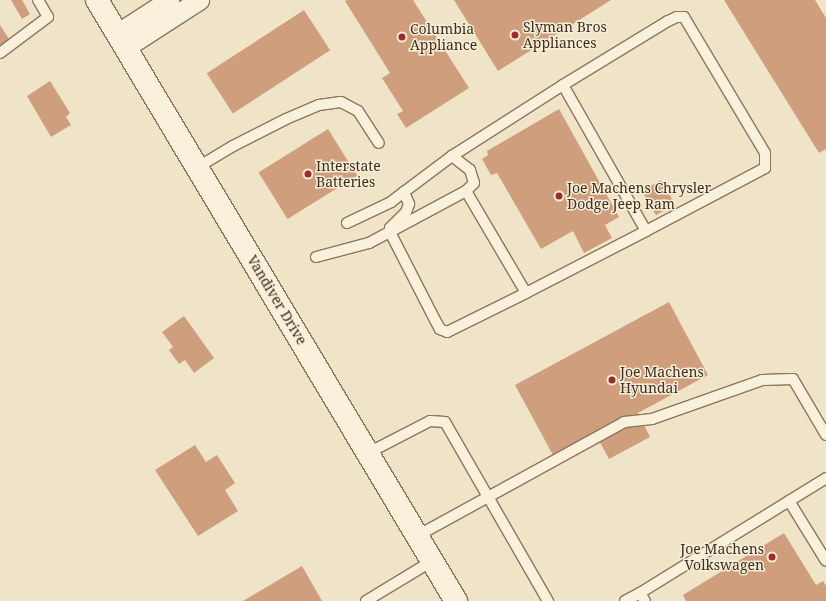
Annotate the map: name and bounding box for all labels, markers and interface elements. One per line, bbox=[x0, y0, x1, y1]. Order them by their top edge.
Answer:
place label: Slyman Bros Appliances bbox=[523, 19, 607, 52]
place label: Columbia Appliance bbox=[410, 21, 477, 54]
marker: Slyman Bros Appliances bbox=[510, 30, 520, 40]
marker: Columbia Appliance bbox=[397, 32, 407, 42]
place label: Interstate Batteries bbox=[316, 158, 381, 190]
marker: Interstate Batteries bbox=[303, 169, 313, 179]
place label: Joe Machens Chrysler Dodge Jeep Ram bbox=[567, 180, 711, 212]
marker: Joe Machens Chrysler Dodge Jeep Ram bbox=[554, 191, 564, 201]
street label: Vandiver Drive bbox=[244, 252, 310, 348]
place label: Joe Machens Hyundai bbox=[620, 364, 704, 396]
marker: Joe Machens Hyundai bbox=[607, 375, 617, 385]
place label: Joe Machens Volkswagen bbox=[680, 541, 764, 574]
marker: Joe Machens Volkswagen bbox=[767, 552, 777, 562]

